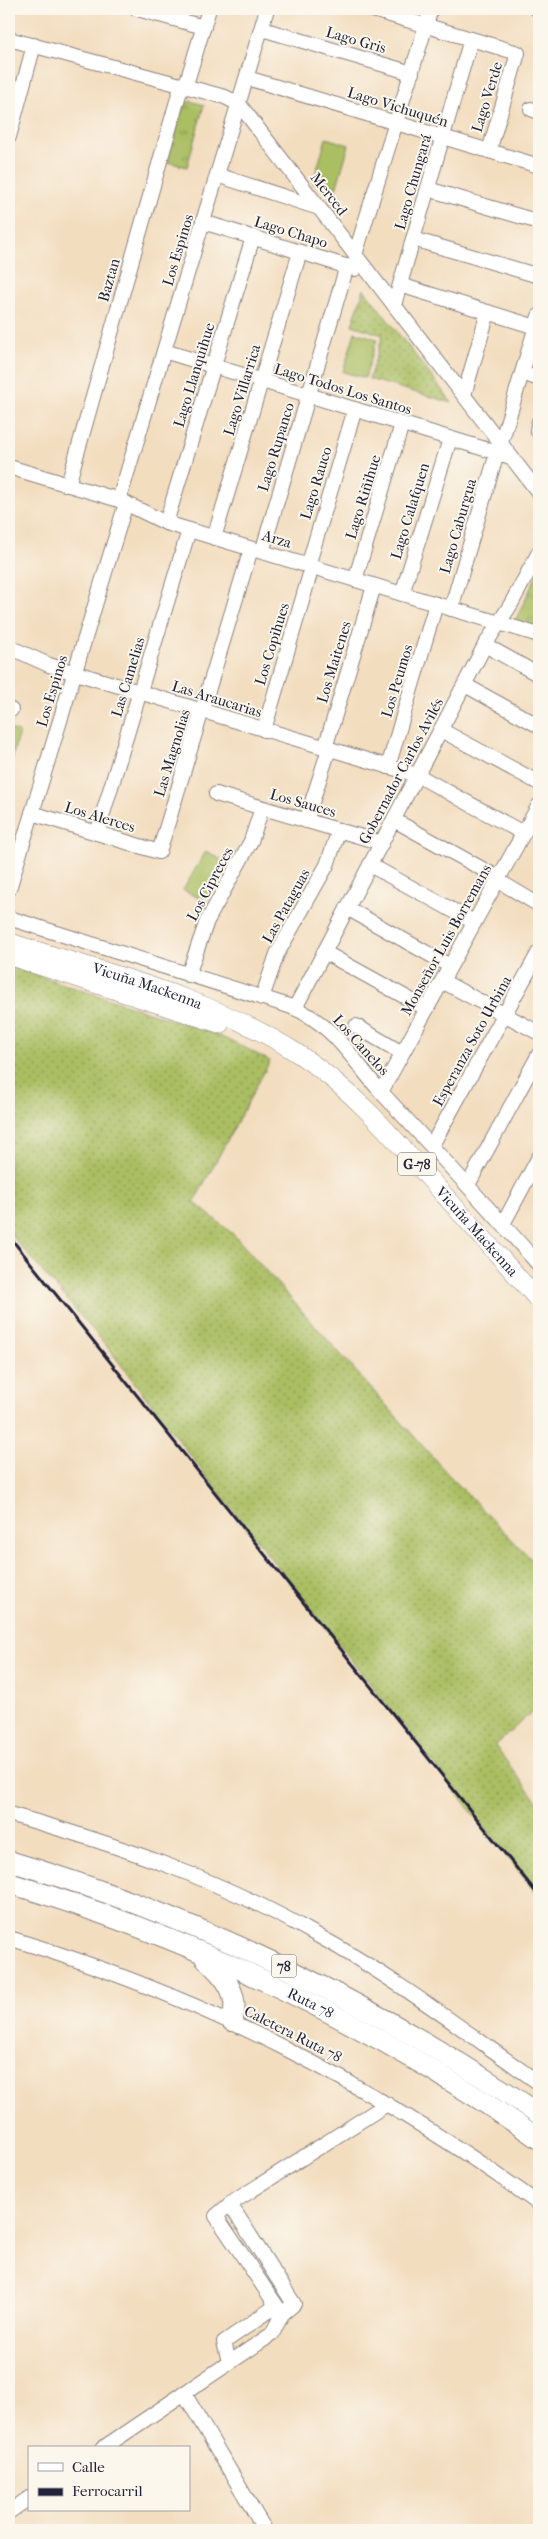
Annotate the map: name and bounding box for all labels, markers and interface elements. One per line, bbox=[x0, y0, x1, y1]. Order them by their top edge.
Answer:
street label: Lago Gris bbox=[324, 23, 389, 57]
street label: Lago Verde bbox=[468, 59, 506, 135]
street label: Lago Vichuquén bbox=[345, 83, 451, 131]
street label: Lago Chungará bbox=[391, 131, 436, 232]
street label: Merced bbox=[307, 169, 352, 220]
street label: Los Espinos bbox=[159, 211, 198, 288]
street label: Lago Chapo bbox=[252, 212, 330, 252]
street label: Baztan bbox=[94, 256, 124, 304]
street label: Lago Llanquihue bbox=[170, 320, 219, 429]
street label: Lago Villarrica bbox=[220, 341, 265, 438]
street label: Lago Todos Los Santos bbox=[272, 359, 414, 419]
street label: Lago Rupanco bbox=[254, 400, 298, 494]
street label: Lago Rauco bbox=[296, 444, 336, 522]
street label: Lago Riñihue bbox=[342, 452, 385, 541]
street label: Lago Calafquen bbox=[387, 460, 433, 561]
street label: Lago Caburgua bbox=[436, 475, 480, 576]
street label: Arza bbox=[259, 526, 295, 552]
street label: Los Copihues bbox=[251, 600, 293, 687]
street label: Los Maitenes bbox=[313, 618, 355, 705]
street label: Las Camelias bbox=[107, 634, 149, 719]
street label: Los Peumos bbox=[377, 642, 417, 720]
street label: Los Espinos bbox=[33, 652, 72, 729]
street label: Las Araucarias bbox=[170, 677, 265, 721]
street label: Gobernador Carlos Avilés bbox=[355, 694, 447, 847]
street label: Las Magnolias bbox=[150, 707, 194, 799]
street label: Los Sauces bbox=[268, 785, 339, 821]
street label: Los Alerces bbox=[63, 798, 138, 836]
street label: Los Cipreces bbox=[183, 844, 237, 924]
street label: Monseñor Luis Borremans bbox=[397, 861, 495, 1019]
street label: Las Pataguas bbox=[258, 865, 314, 946]
street label: Vicuña Mackenna bbox=[89, 959, 206, 1013]
street label: Esperanza Soto Urbina bbox=[429, 972, 516, 1109]
street label: Los Canelos bbox=[329, 1011, 393, 1079]
road number: G-78 bbox=[398, 1152, 436, 1176]
street label: Vicuña Mackenna bbox=[431, 1182, 523, 1281]
road number: 78 bbox=[272, 1954, 296, 1978]
street label: Ruta 78 bbox=[285, 1984, 337, 2022]
street label: Caletera Ruta 78 bbox=[241, 2002, 345, 2066]
legend bbox=[28, 2446, 190, 2512]
text: Calle bbox=[72, 2458, 105, 2476]
text: Ferrocarril bbox=[72, 2482, 143, 2500]

